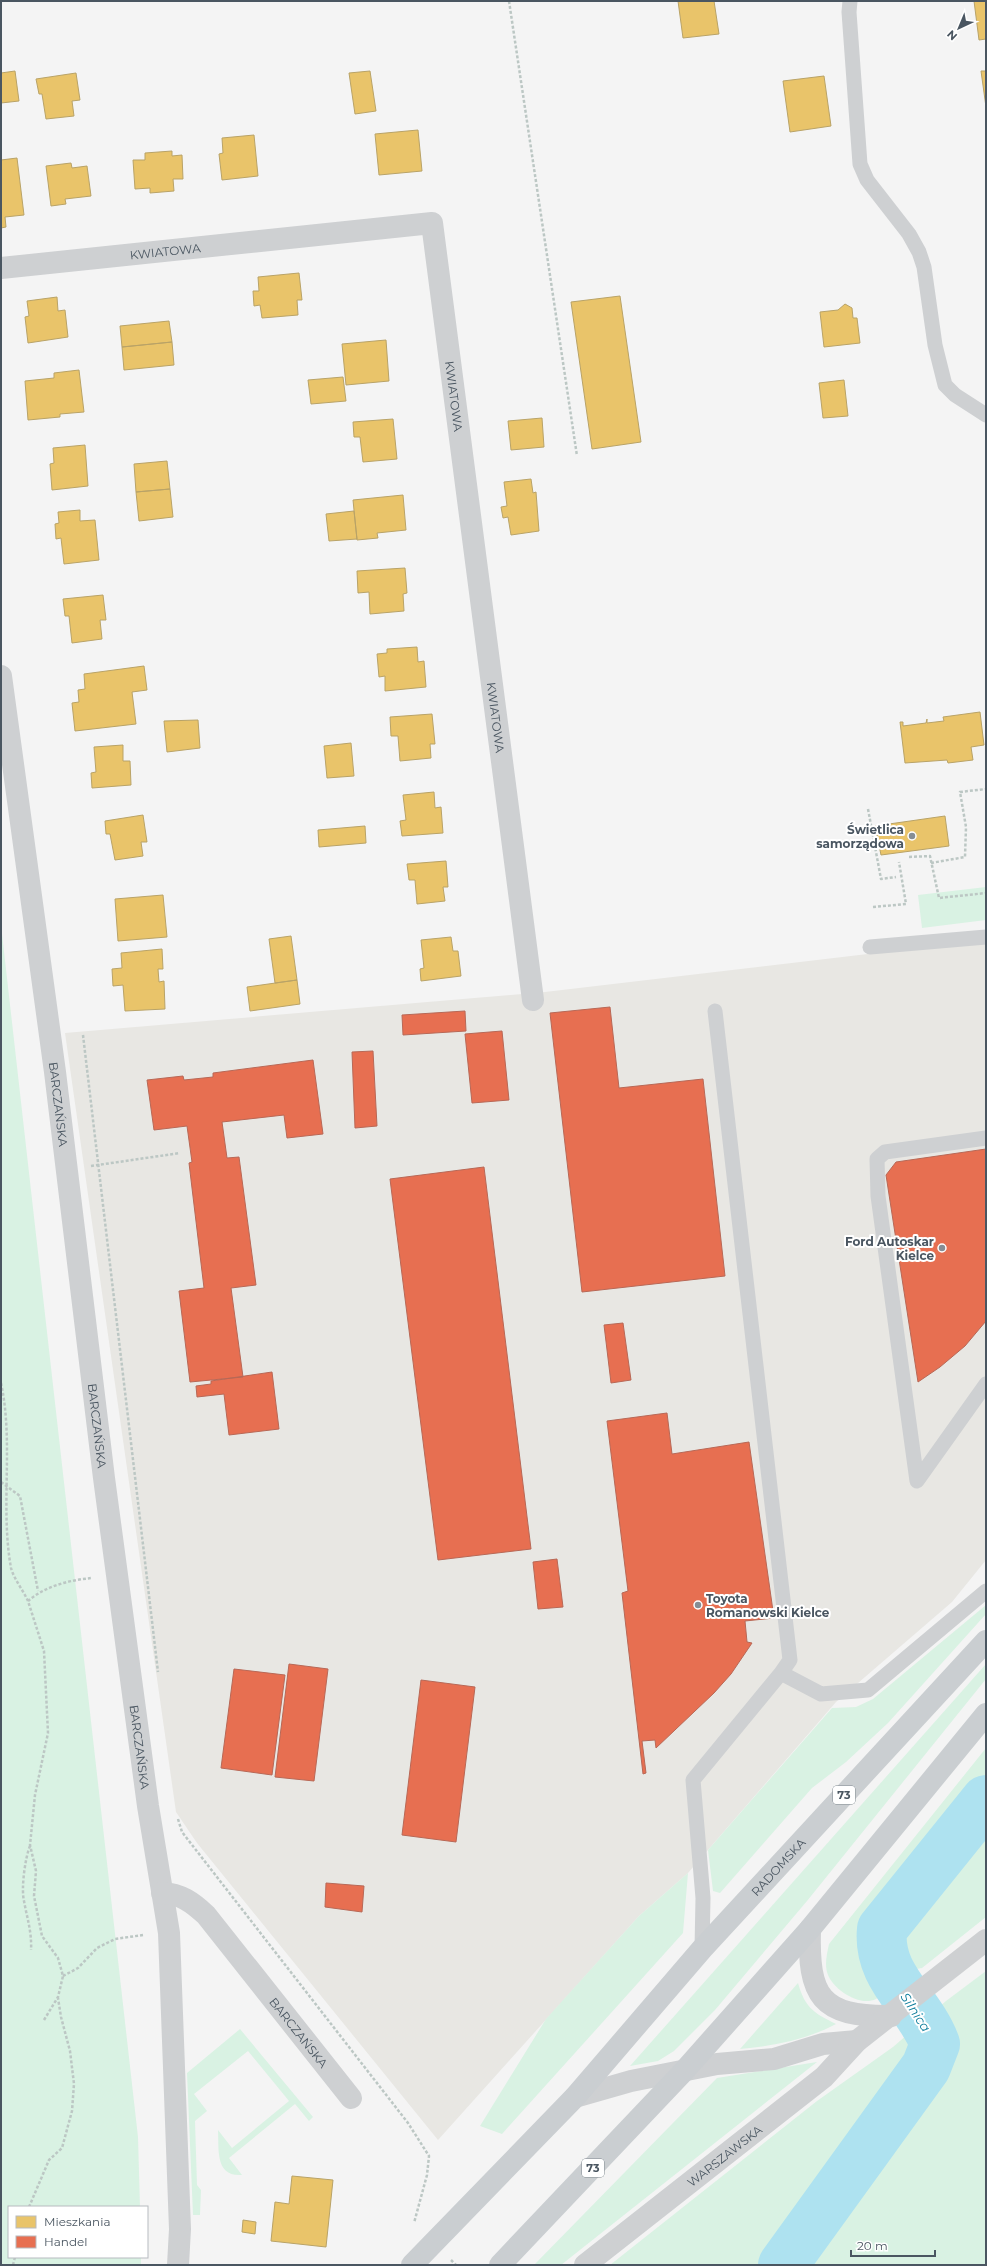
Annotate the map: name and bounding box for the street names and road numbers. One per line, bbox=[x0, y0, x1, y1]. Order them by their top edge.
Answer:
street label: KWIATOWA bbox=[129, 240, 202, 262]
street label: KWIATOWA bbox=[442, 360, 467, 433]
street label: KWIATOWA bbox=[484, 681, 508, 754]
street label: BARCZAŃSKA bbox=[46, 1061, 71, 1148]
street label: BARCZAŃSKA bbox=[85, 1383, 110, 1469]
street label: BARCZAŃSKA bbox=[127, 1704, 153, 1791]
road number: 73 bbox=[833, 1786, 855, 1804]
street label: RADOMSKA bbox=[748, 1835, 808, 1899]
street label: BARCZAŃSKA bbox=[267, 1994, 332, 2071]
street label: WARSZAWSKA bbox=[684, 2121, 765, 2190]
road number: 73 bbox=[582, 2159, 604, 2177]

